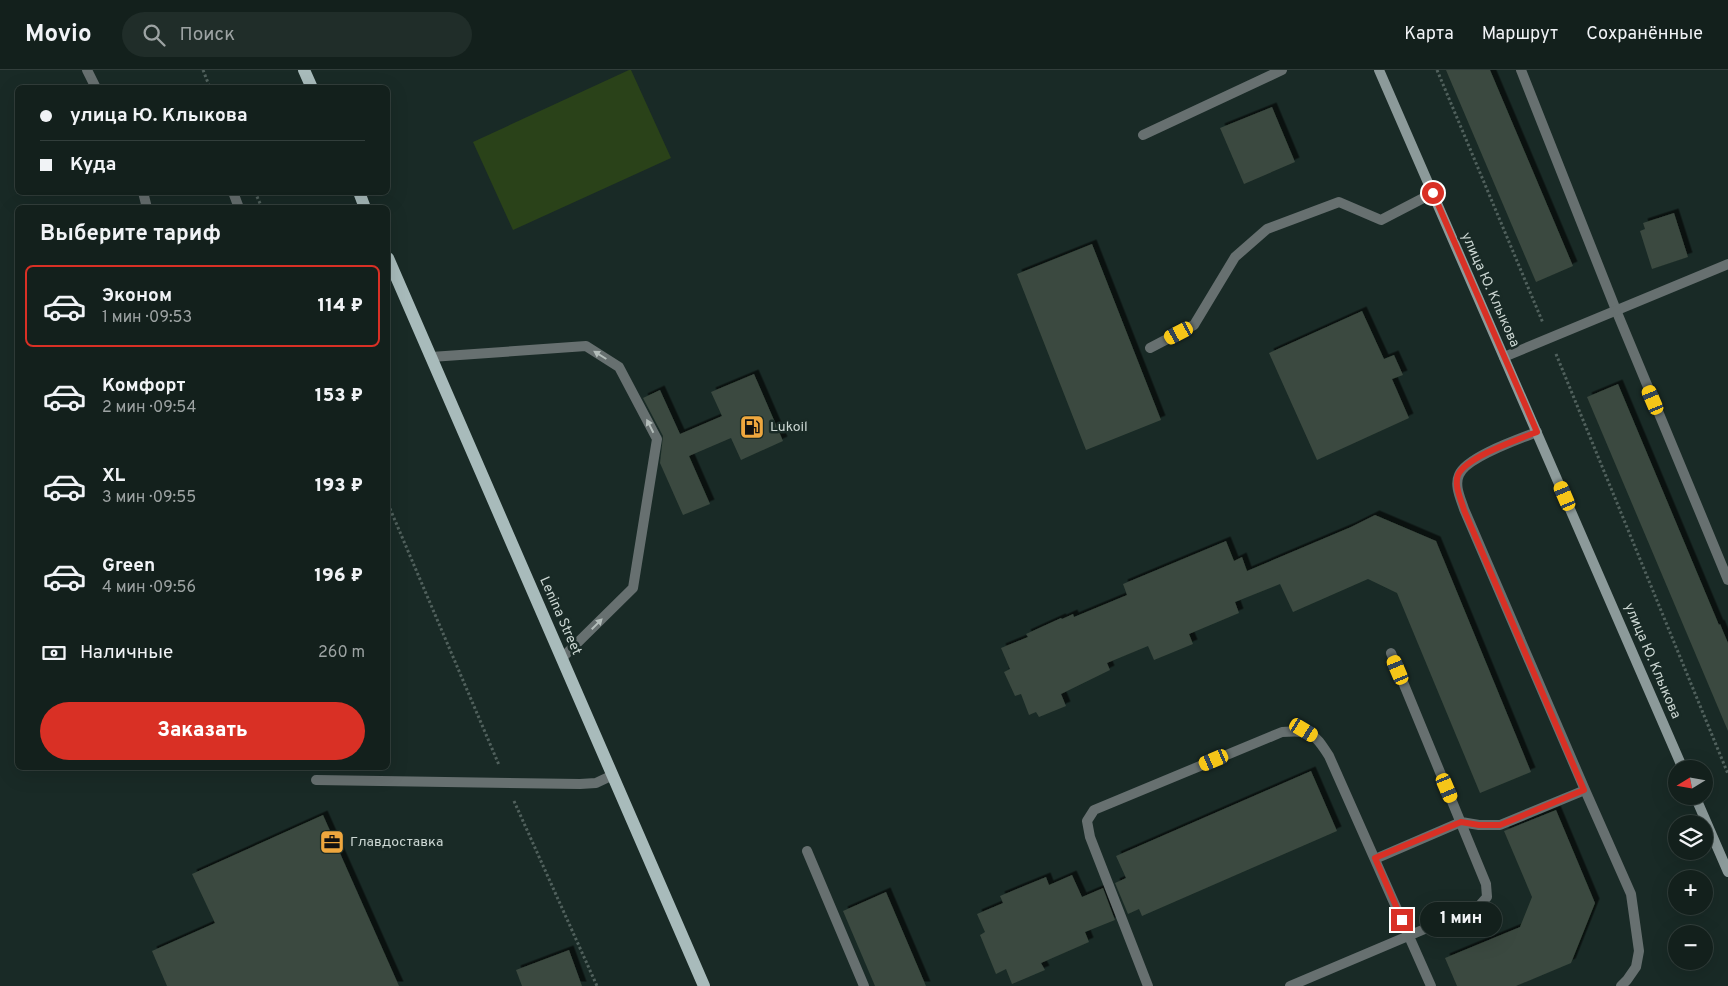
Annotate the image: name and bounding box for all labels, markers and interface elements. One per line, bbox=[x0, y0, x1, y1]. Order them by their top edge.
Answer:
search box bbox=[122, 12, 472, 57]
text: Movio bbox=[25, 20, 92, 50]
icon: search bbox=[140, 21, 168, 49]
text: Поиск bbox=[180, 23, 235, 47]
text: Карта bbox=[1404, 23, 1454, 46]
text: Маршрут bbox=[1482, 23, 1558, 46]
text: Сохранённые bbox=[1586, 23, 1703, 46]
text: улица Ю. Клыкова bbox=[70, 104, 248, 128]
text: Куда bbox=[70, 153, 116, 177]
route start bbox=[1422, 182, 1444, 204]
text: Выберите тариф bbox=[40, 221, 221, 248]
street label: улица Ю. Клыкова bbox=[1457, 230, 1523, 350]
icon: car bbox=[42, 284, 87, 329]
text: Эконом bbox=[102, 284, 172, 308]
text: 114 ₽ bbox=[318, 294, 363, 318]
text: 1 мин · 09:53 bbox=[102, 308, 192, 328]
car bbox=[1162, 319, 1195, 347]
one-way arrow bbox=[594, 350, 607, 360]
icon: car bbox=[42, 374, 87, 419]
text: Комфорт bbox=[102, 374, 185, 398]
car bbox=[1640, 383, 1665, 417]
text: 153 ₽ bbox=[315, 384, 363, 408]
text: 2 мин · 09:54 bbox=[102, 398, 197, 418]
fuel station icon: Lukoil bbox=[739, 414, 765, 440]
one-way arrow bbox=[646, 419, 654, 433]
place label: Lukoil bbox=[770, 419, 808, 436]
icon: car bbox=[42, 464, 87, 509]
text: XL bbox=[102, 464, 125, 488]
text: 193 ₽ bbox=[315, 474, 363, 498]
car bbox=[1552, 479, 1577, 513]
text: 3 мин · 09:55 bbox=[102, 488, 196, 508]
icon: car bbox=[42, 554, 87, 599]
text: Green bbox=[102, 554, 155, 578]
text: 196 ₽ bbox=[314, 564, 363, 588]
street label: Lenina Street bbox=[535, 574, 585, 658]
text: 4 мин · 09:56 bbox=[102, 578, 196, 598]
street label: улица Ю. Клыкова bbox=[1620, 601, 1684, 721]
one-way arrow bbox=[590, 618, 602, 630]
icon: cash bbox=[40, 639, 68, 667]
text: Наличные bbox=[80, 641, 173, 665]
text: 260 m bbox=[318, 643, 365, 663]
car bbox=[1385, 653, 1410, 687]
button: Заказать bbox=[40, 702, 365, 760]
car bbox=[1287, 716, 1320, 744]
car bbox=[1197, 747, 1230, 773]
north arrow bbox=[1668, 760, 1712, 805]
map controls bbox=[1668, 760, 1713, 970]
car bbox=[1434, 771, 1459, 805]
button: layers bbox=[1668, 815, 1713, 860]
office icon: Главдоставка bbox=[319, 829, 345, 855]
place label: Главдоставка bbox=[350, 834, 443, 851]
button: + bbox=[1668, 870, 1713, 915]
callout: 1 мин bbox=[1420, 902, 1502, 938]
route end bbox=[1391, 909, 1413, 931]
text: 1 мин bbox=[1440, 909, 1482, 929]
button: − bbox=[1668, 925, 1713, 970]

